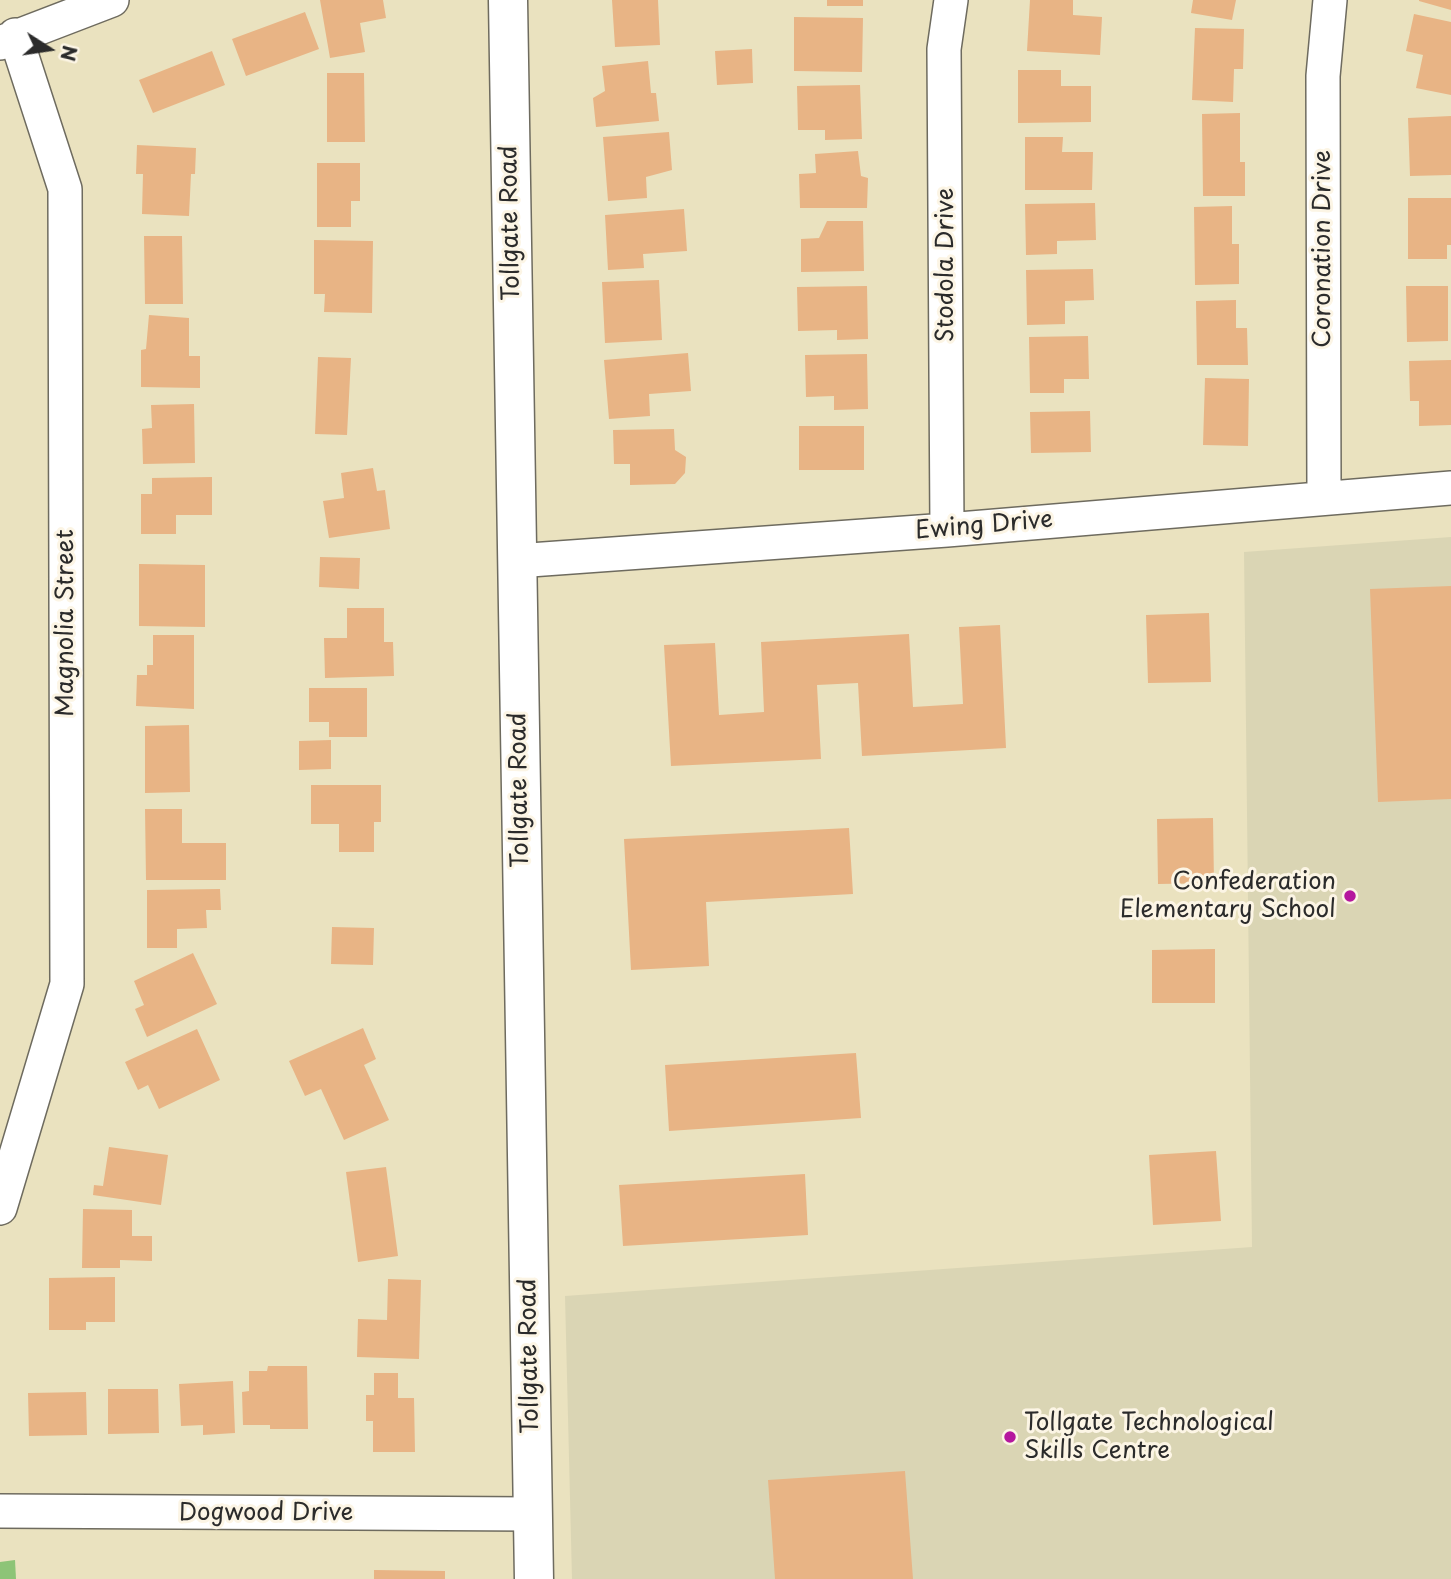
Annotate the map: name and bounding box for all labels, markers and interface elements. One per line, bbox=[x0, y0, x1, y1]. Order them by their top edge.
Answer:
north arrow bbox=[14, 14, 84, 84]
text: N bbox=[54, 43, 85, 64]
street label: Tollgate Road bbox=[495, 145, 527, 301]
street label: Coronation Drive bbox=[1309, 150, 1337, 348]
street label: Stodola Drive bbox=[932, 188, 960, 342]
street label: Ewing Drive bbox=[914, 506, 1054, 546]
street label: Magnolia Street bbox=[52, 529, 80, 717]
street label: Tollgate Road bbox=[504, 712, 536, 868]
place label: Confederation Elementary School bbox=[1120, 868, 1336, 924]
marker: Confederation Elementary School bbox=[1342, 888, 1358, 904]
street label: Tollgate Road bbox=[514, 1278, 546, 1434]
place label: Tollgate Technological Skills Centre bbox=[1024, 1409, 1274, 1465]
marker: Tollgate Technological Skills Centre bbox=[1002, 1429, 1018, 1445]
street label: Dogwood Drive bbox=[179, 1499, 353, 1527]

